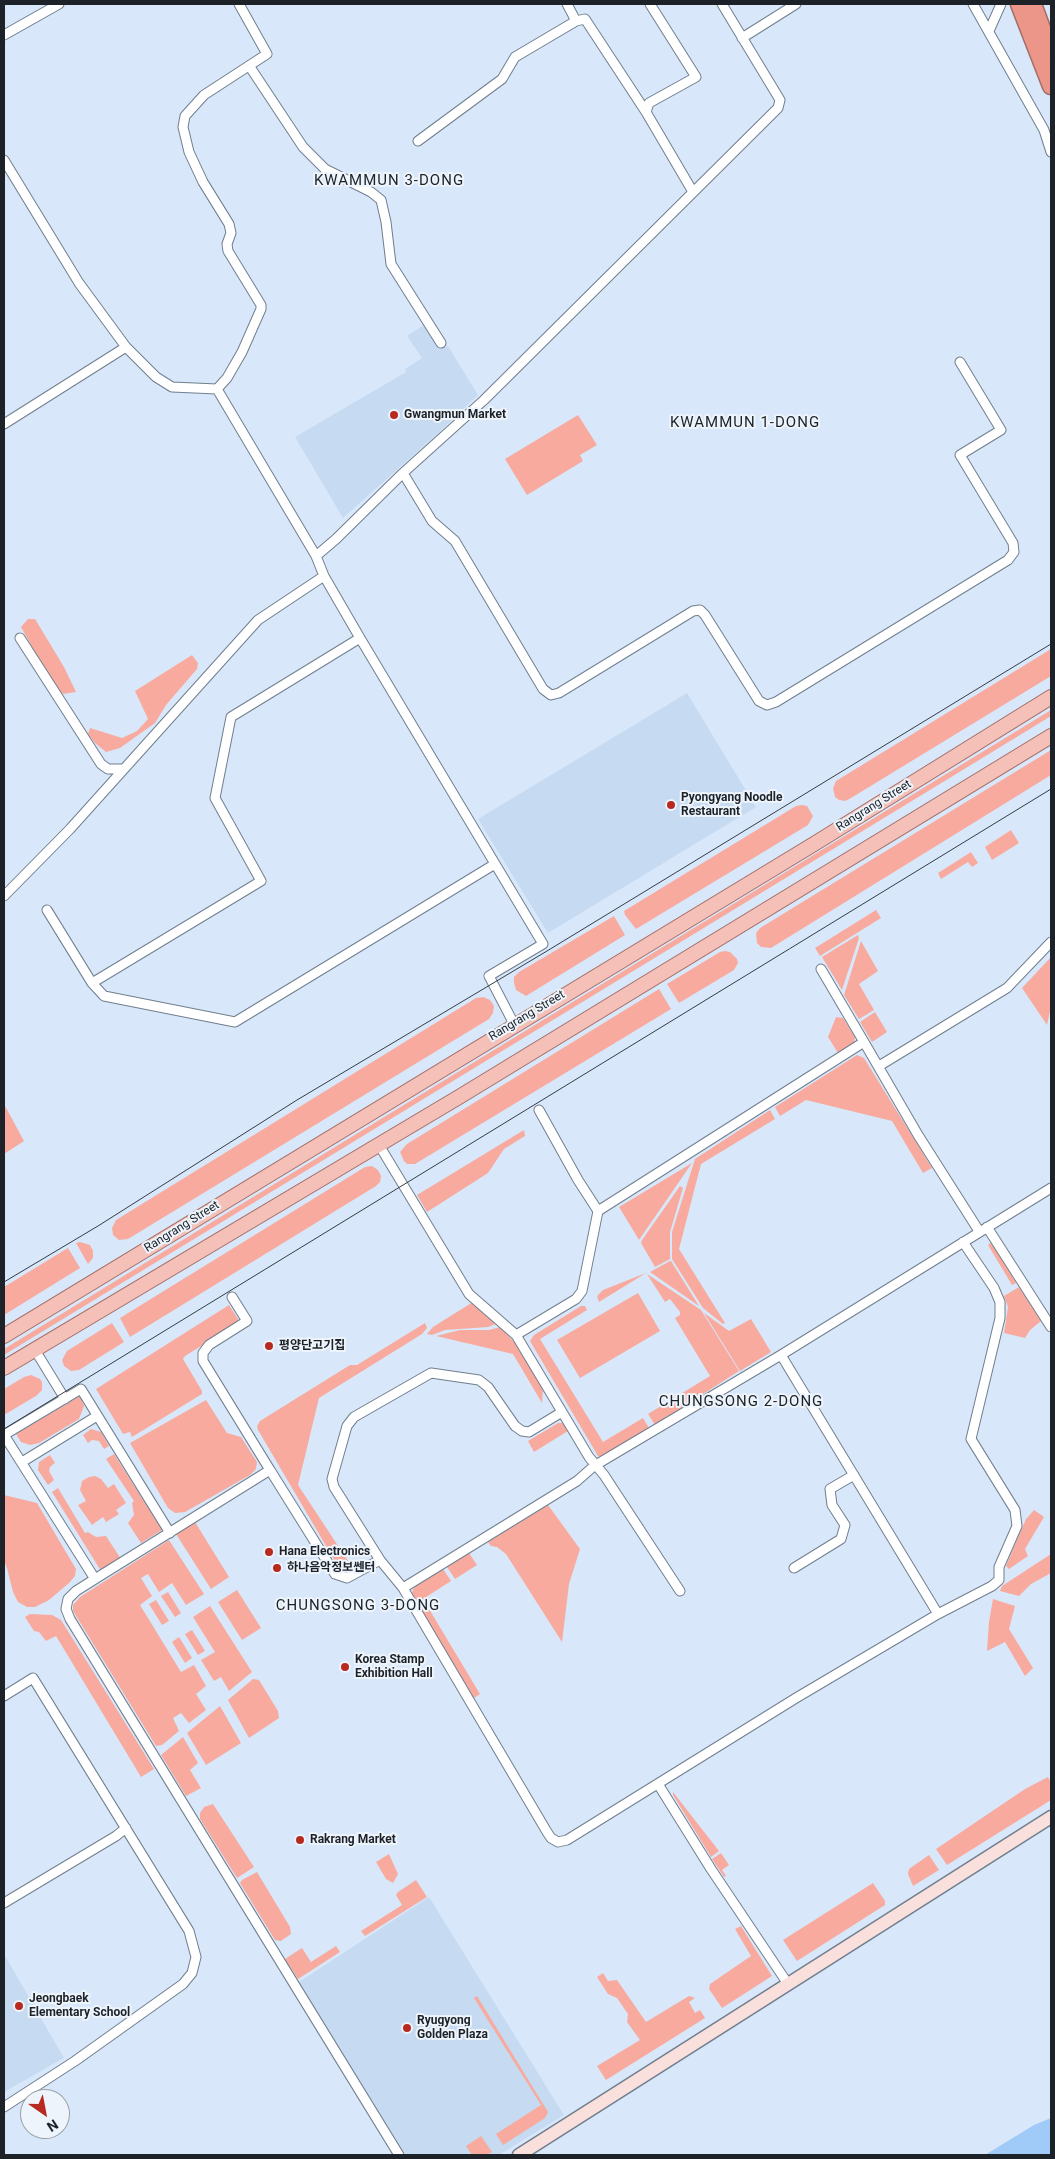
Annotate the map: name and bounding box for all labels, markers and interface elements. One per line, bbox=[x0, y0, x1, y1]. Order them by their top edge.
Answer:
district label: KWAMMUN 3-DONG bbox=[312, 172, 466, 190]
place label: Gwangmun Market bbox=[404, 408, 506, 422]
marker: Gwangmun Market bbox=[388, 409, 400, 421]
district label: KWAMMUN 1-DONG bbox=[668, 414, 822, 432]
street label: Rangrang Street bbox=[834, 777, 914, 835]
place label: Pyongyang Noodle Restaurant bbox=[681, 791, 782, 819]
marker: Pyongyang Noodle Restaurant bbox=[665, 799, 677, 811]
street label: Rangrang Street bbox=[487, 988, 567, 1044]
street label: Rangrang Street bbox=[142, 1198, 222, 1256]
place label: 평양단고기집 bbox=[279, 1339, 345, 1353]
marker: 평양단고기집 bbox=[263, 1340, 275, 1352]
district label: CHUNGSONG 2-DONG bbox=[657, 1393, 825, 1411]
place label: Hana Electronics bbox=[279, 1545, 370, 1559]
marker: Hana Electronics bbox=[263, 1546, 275, 1558]
place label: 하나음악정보쎈터 bbox=[287, 1561, 375, 1575]
marker: 하나음악정보쎈터 bbox=[271, 1562, 283, 1574]
district label: CHUNGSONG 3-DONG bbox=[274, 1597, 442, 1615]
place label: Korea Stamp Exhibition Hall bbox=[355, 1653, 433, 1681]
marker: Korea Stamp Exhibition Hall bbox=[339, 1661, 351, 1673]
place label: Rakrang Market bbox=[310, 1833, 396, 1847]
marker: Rakrang Market bbox=[294, 1834, 306, 1846]
place label: Jeongbaek Elementary School bbox=[29, 1992, 130, 2020]
marker: Jeongbaek Elementary School bbox=[13, 2000, 25, 2012]
place label: Ryugyong Golden Plaza bbox=[417, 2014, 488, 2042]
marker: Ryugyong Golden Plaza bbox=[401, 2022, 413, 2034]
north arrow bbox=[20, 2089, 70, 2139]
text: N bbox=[44, 2116, 61, 2135]

